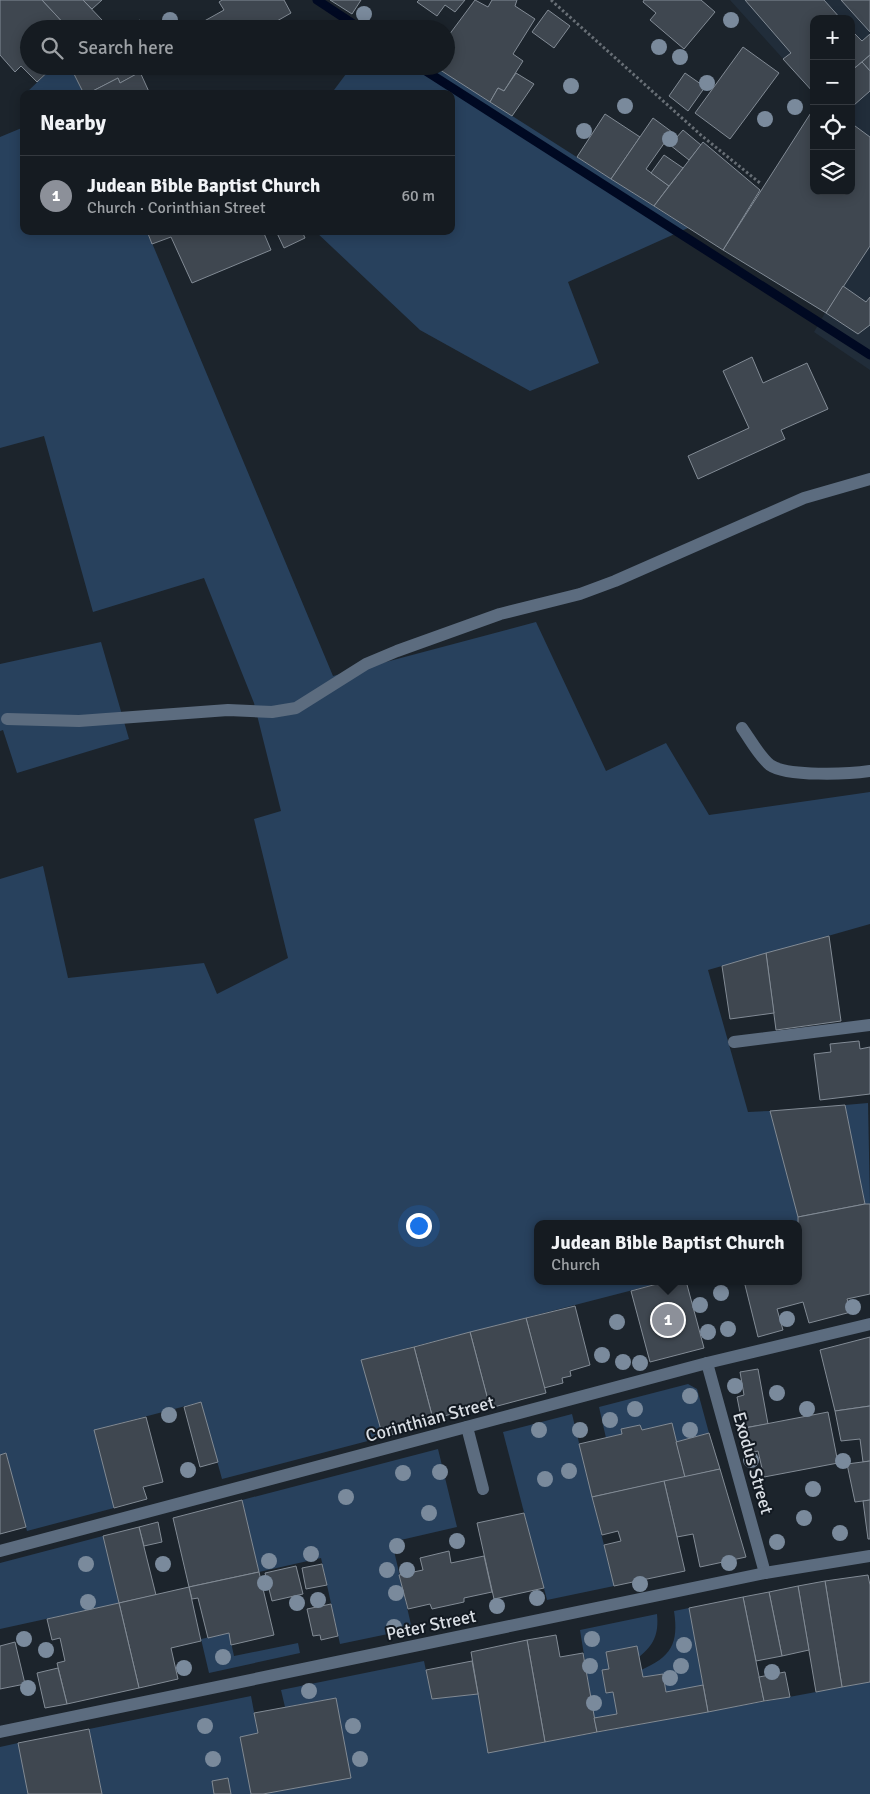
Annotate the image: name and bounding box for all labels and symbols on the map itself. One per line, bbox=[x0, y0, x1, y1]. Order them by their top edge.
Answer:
your location bbox=[406, 1213, 432, 1239]
pin: 1 bbox=[652, 1301, 684, 1339]
street label: Corinthian Street bbox=[363, 1391, 497, 1447]
street label: Exodus Street bbox=[728, 1409, 778, 1517]
street label: Peter Street bbox=[384, 1605, 478, 1645]

